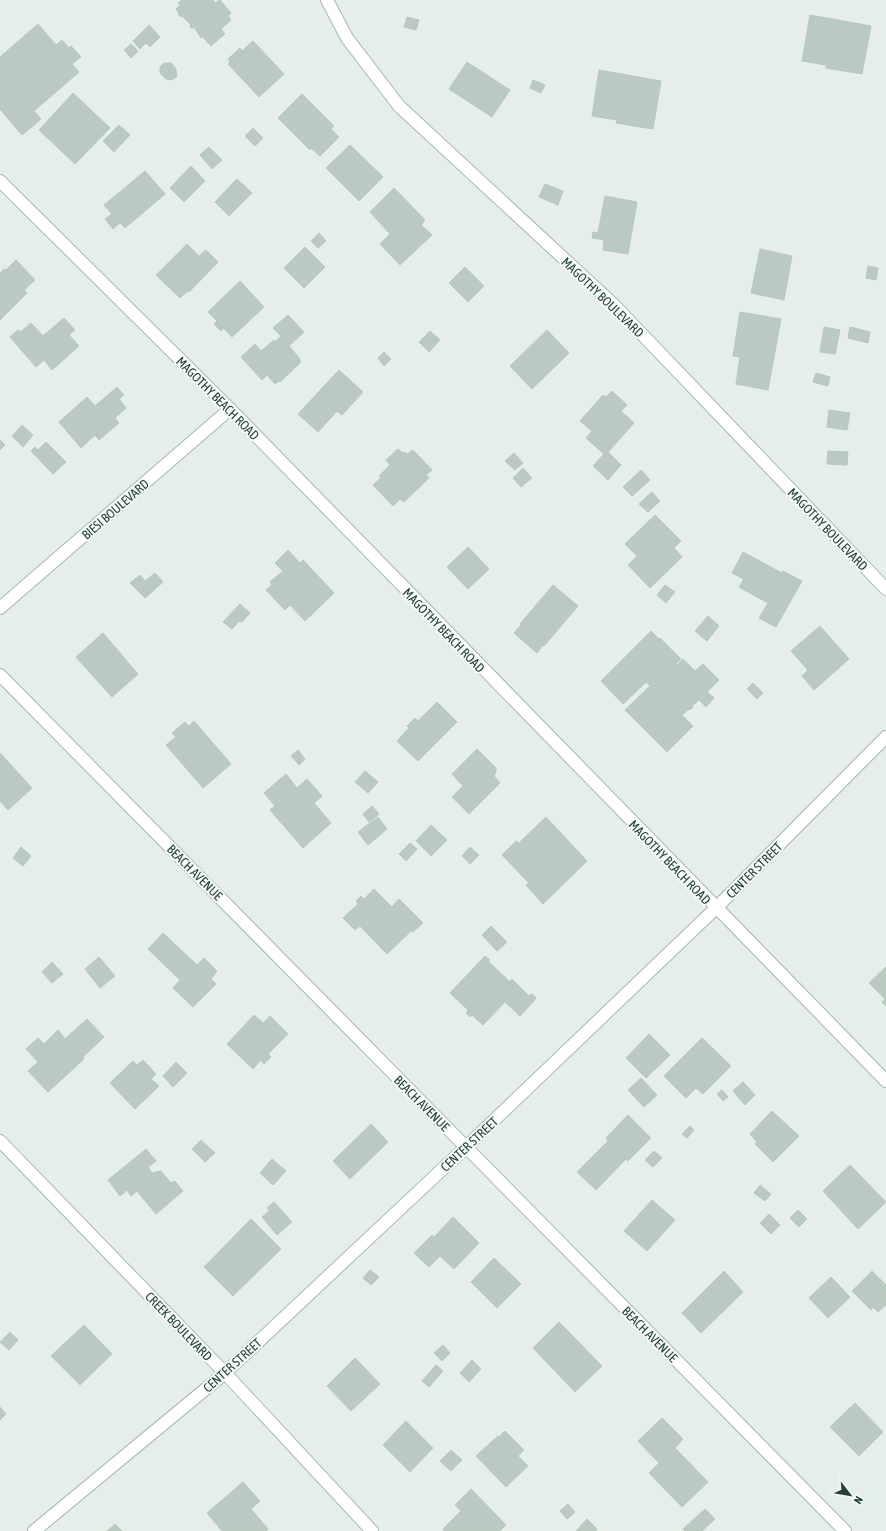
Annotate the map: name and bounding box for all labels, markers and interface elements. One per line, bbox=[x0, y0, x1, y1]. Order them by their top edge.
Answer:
street label: MAGOTHY BOULEVARD bbox=[558, 254, 647, 340]
street label: MAGOTHY BEACH ROAD bbox=[173, 354, 262, 443]
street label: BIESI BOULEVARD bbox=[79, 476, 152, 543]
street label: MAGOTHY BOULEVARD bbox=[785, 485, 871, 574]
street label: MAGOTHY BEACH ROAD bbox=[400, 585, 488, 675]
street label: MAGOTHY BEACH ROAD bbox=[626, 817, 714, 907]
street label: CENTER STREET bbox=[723, 839, 786, 901]
street label: BEACH AVENUE bbox=[164, 842, 226, 903]
street label: BEACH AVENUE bbox=[391, 1073, 453, 1134]
street label: CENTER STREET bbox=[438, 1114, 501, 1175]
street label: CREEK BOULEVARD bbox=[142, 1289, 215, 1364]
street label: BEACH AVENUE bbox=[619, 1304, 681, 1365]
street label: CENTER STREET bbox=[200, 1335, 265, 1395]
north arrow bbox=[830, 1475, 870, 1515]
text: N bbox=[852, 1494, 865, 1506]

